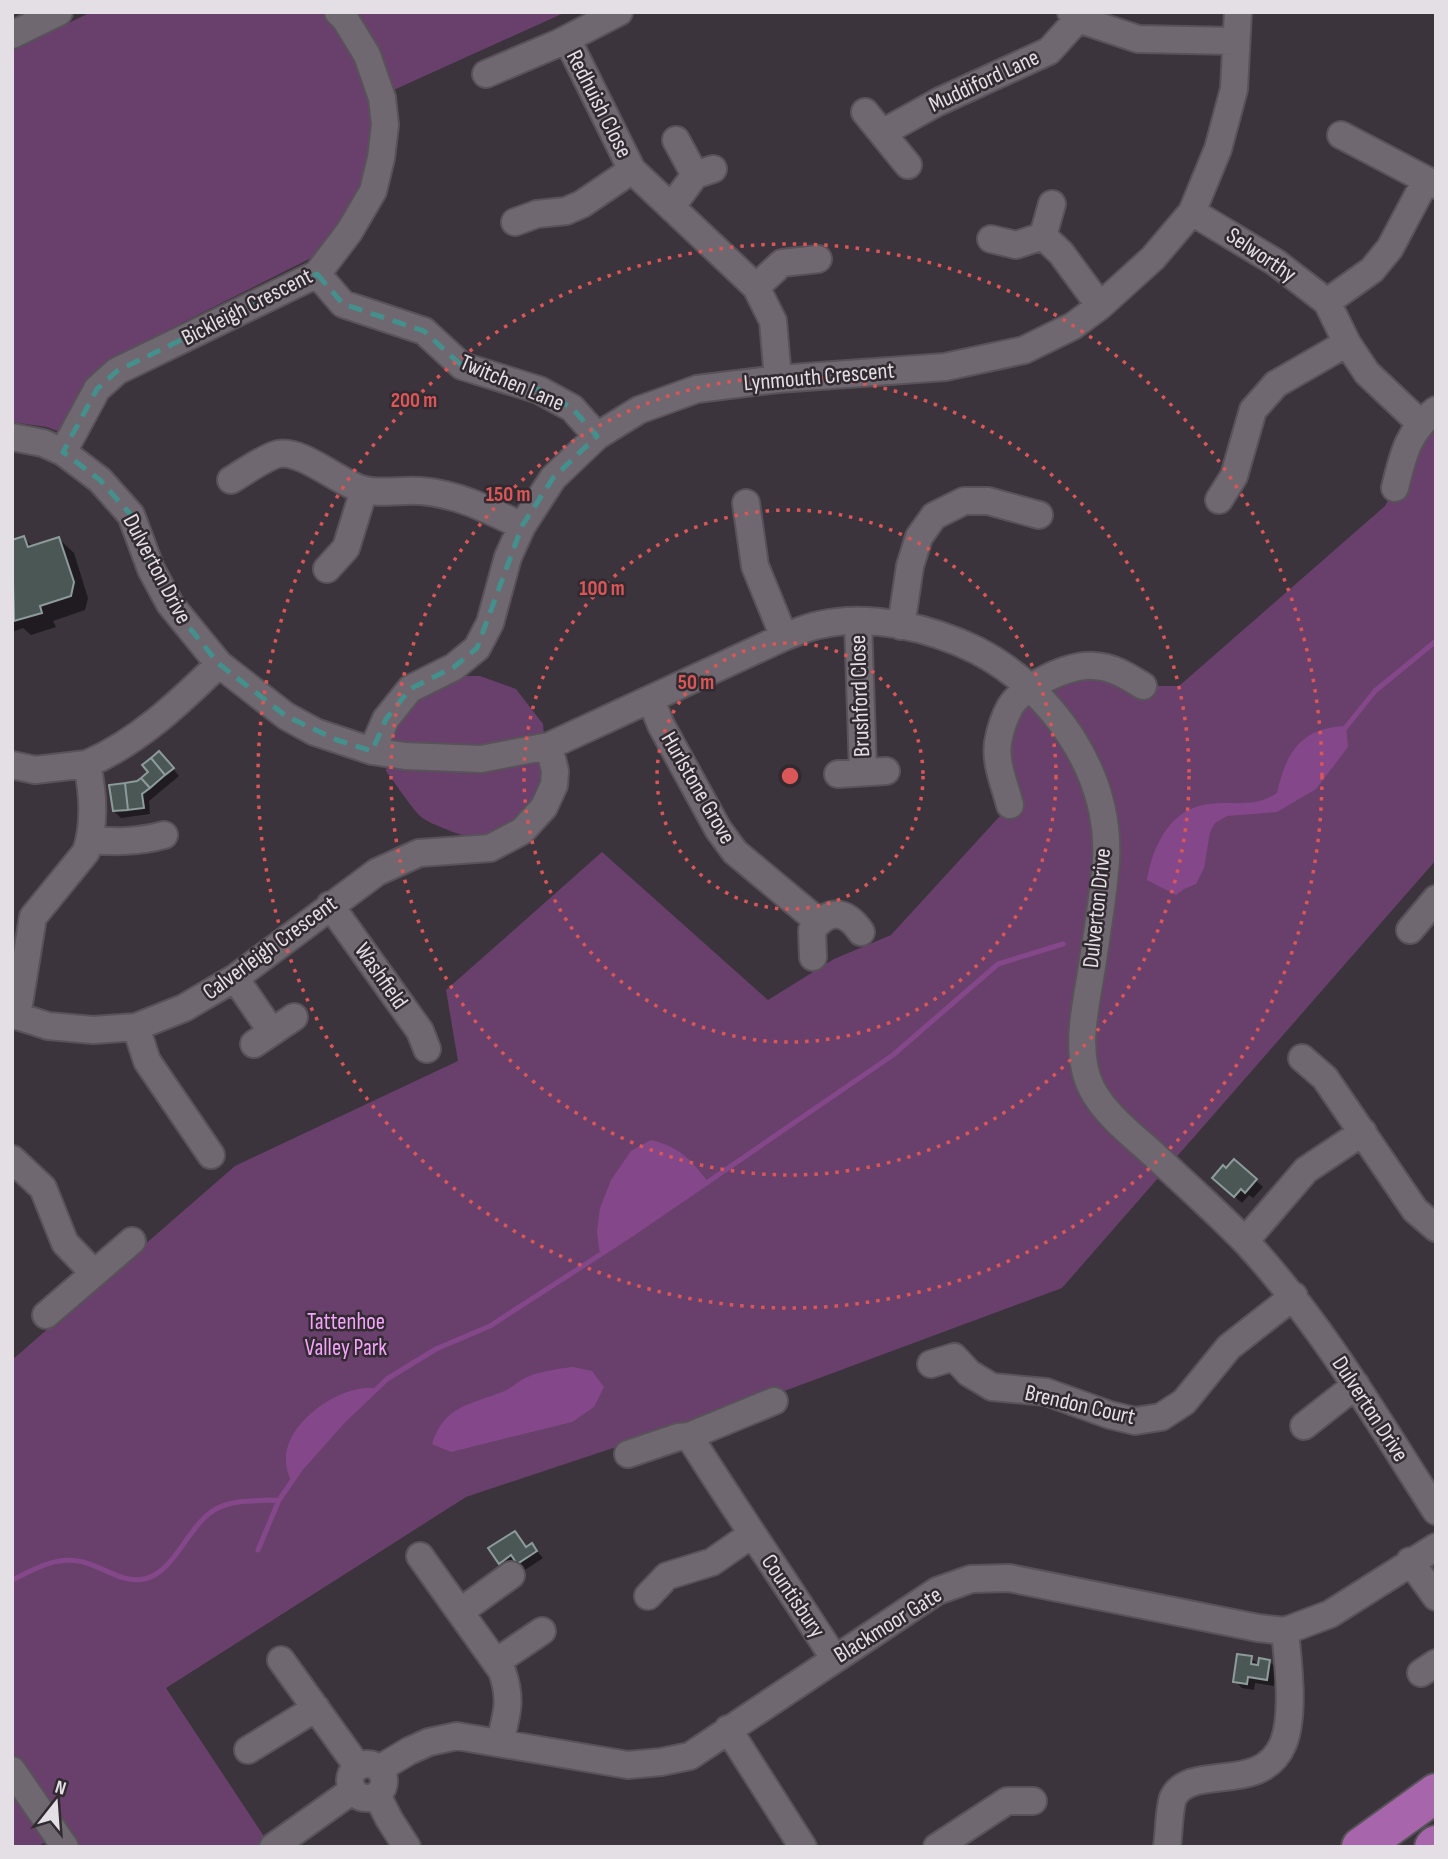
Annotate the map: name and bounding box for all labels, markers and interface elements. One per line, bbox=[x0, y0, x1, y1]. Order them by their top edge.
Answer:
street label: Muddiford Lane bbox=[924, 43, 1044, 119]
street label: Redhuish Close bbox=[560, 45, 638, 163]
street label: Selworthy bbox=[1221, 222, 1301, 289]
street label: Bickleigh Crescent bbox=[177, 262, 317, 352]
street label: Twitchen Lane bbox=[456, 349, 568, 417]
street label: Lynmouth Crescent bbox=[742, 356, 896, 398]
text: 200 m bbox=[391, 388, 437, 413]
text: 150 m bbox=[486, 482, 530, 507]
street label: Dulverton Drive bbox=[116, 509, 198, 629]
text: 100 m bbox=[579, 576, 625, 601]
street label: Brushford Close bbox=[844, 634, 876, 758]
text: 50 m bbox=[678, 670, 714, 695]
street label: Hurlstone Grove bbox=[655, 727, 741, 849]
centre of rings bbox=[778, 764, 802, 788]
street label: Dulverton Drive bbox=[1077, 847, 1117, 969]
street label: Calverleigh Crescent bbox=[197, 890, 343, 1006]
street label: Washfield bbox=[348, 937, 414, 1015]
park label: Tattenhoe Valley Park bbox=[305, 1308, 387, 1362]
street label: Dulverton Drive bbox=[1326, 1351, 1414, 1467]
street label: Brendon Court bbox=[1022, 1379, 1138, 1431]
street label: Countisbury bbox=[755, 1549, 831, 1643]
street label: Blackmoor Gate bbox=[829, 1581, 947, 1669]
north arrow bbox=[21, 1768, 91, 1838]
text: N bbox=[52, 1776, 69, 1801]

